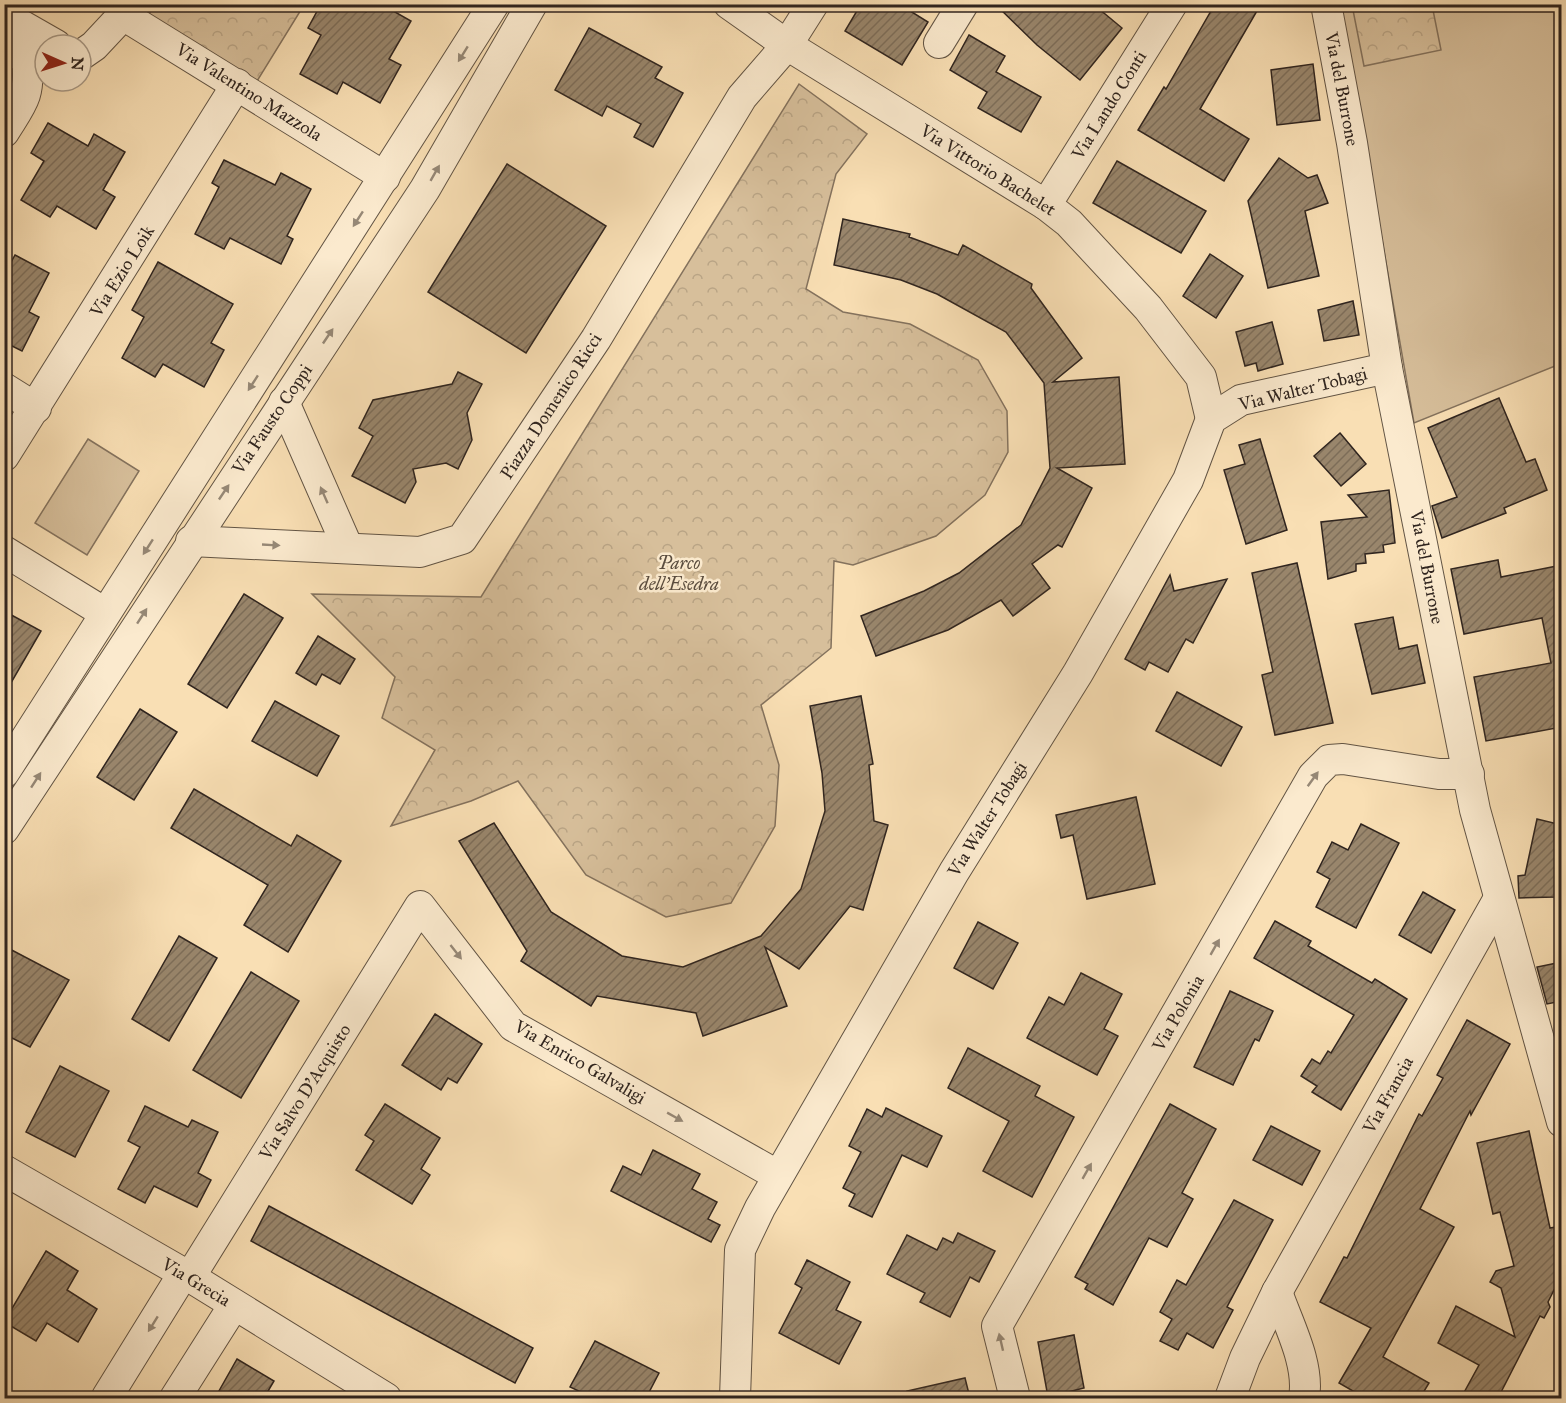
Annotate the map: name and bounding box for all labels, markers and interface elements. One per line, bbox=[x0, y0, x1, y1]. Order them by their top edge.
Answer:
street label: Via del Burrone bbox=[1320, 29, 1364, 148]
north arrow bbox=[33, 33, 93, 93]
street label: Via Valentino Mazzola bbox=[171, 38, 326, 146]
one-way arrow bbox=[457, 46, 468, 62]
street label: Via Lando Conti bbox=[1066, 46, 1151, 164]
text: N bbox=[68, 56, 87, 71]
street label: Via Vittorio Bachelet bbox=[915, 119, 1061, 221]
one-way arrow bbox=[429, 165, 440, 181]
one-way arrow bbox=[353, 211, 364, 227]
street label: Via Ezio Loik bbox=[85, 221, 159, 322]
one-way arrow bbox=[322, 328, 334, 344]
street label: Piazza Domenico Ricci bbox=[496, 329, 607, 483]
street label: Via Fausto Coppi bbox=[227, 360, 317, 479]
street label: Via Walter Tobagi bbox=[1235, 362, 1370, 417]
one-way arrow bbox=[248, 375, 259, 391]
one-way arrow bbox=[218, 484, 229, 500]
one-way arrow bbox=[319, 485, 329, 503]
street label: Via del Burrone bbox=[1405, 507, 1449, 626]
one-way arrow bbox=[142, 539, 153, 555]
one-way arrow bbox=[261, 540, 280, 549]
park label: Parco dell'Esedra bbox=[638, 552, 719, 595]
one-way arrow bbox=[137, 608, 148, 624]
street label: Via Walter Tobagi bbox=[942, 757, 1032, 882]
one-way arrow bbox=[1307, 771, 1319, 787]
one-way arrow bbox=[31, 772, 42, 788]
one-way arrow bbox=[1210, 938, 1220, 955]
one-way arrow bbox=[450, 945, 462, 960]
street label: Via Polonia bbox=[1147, 971, 1209, 1056]
street label: Via Enrico Galvaligi bbox=[509, 1015, 650, 1110]
street label: Via Salvo D'Acquisto bbox=[254, 1020, 357, 1165]
street label: Via Francia bbox=[1357, 1052, 1418, 1138]
one-way arrow bbox=[667, 1112, 684, 1122]
one-way arrow bbox=[1081, 1163, 1092, 1179]
street label: Via Grecia bbox=[157, 1252, 235, 1311]
one-way arrow bbox=[148, 1316, 159, 1332]
one-way arrow bbox=[996, 1332, 1006, 1351]

